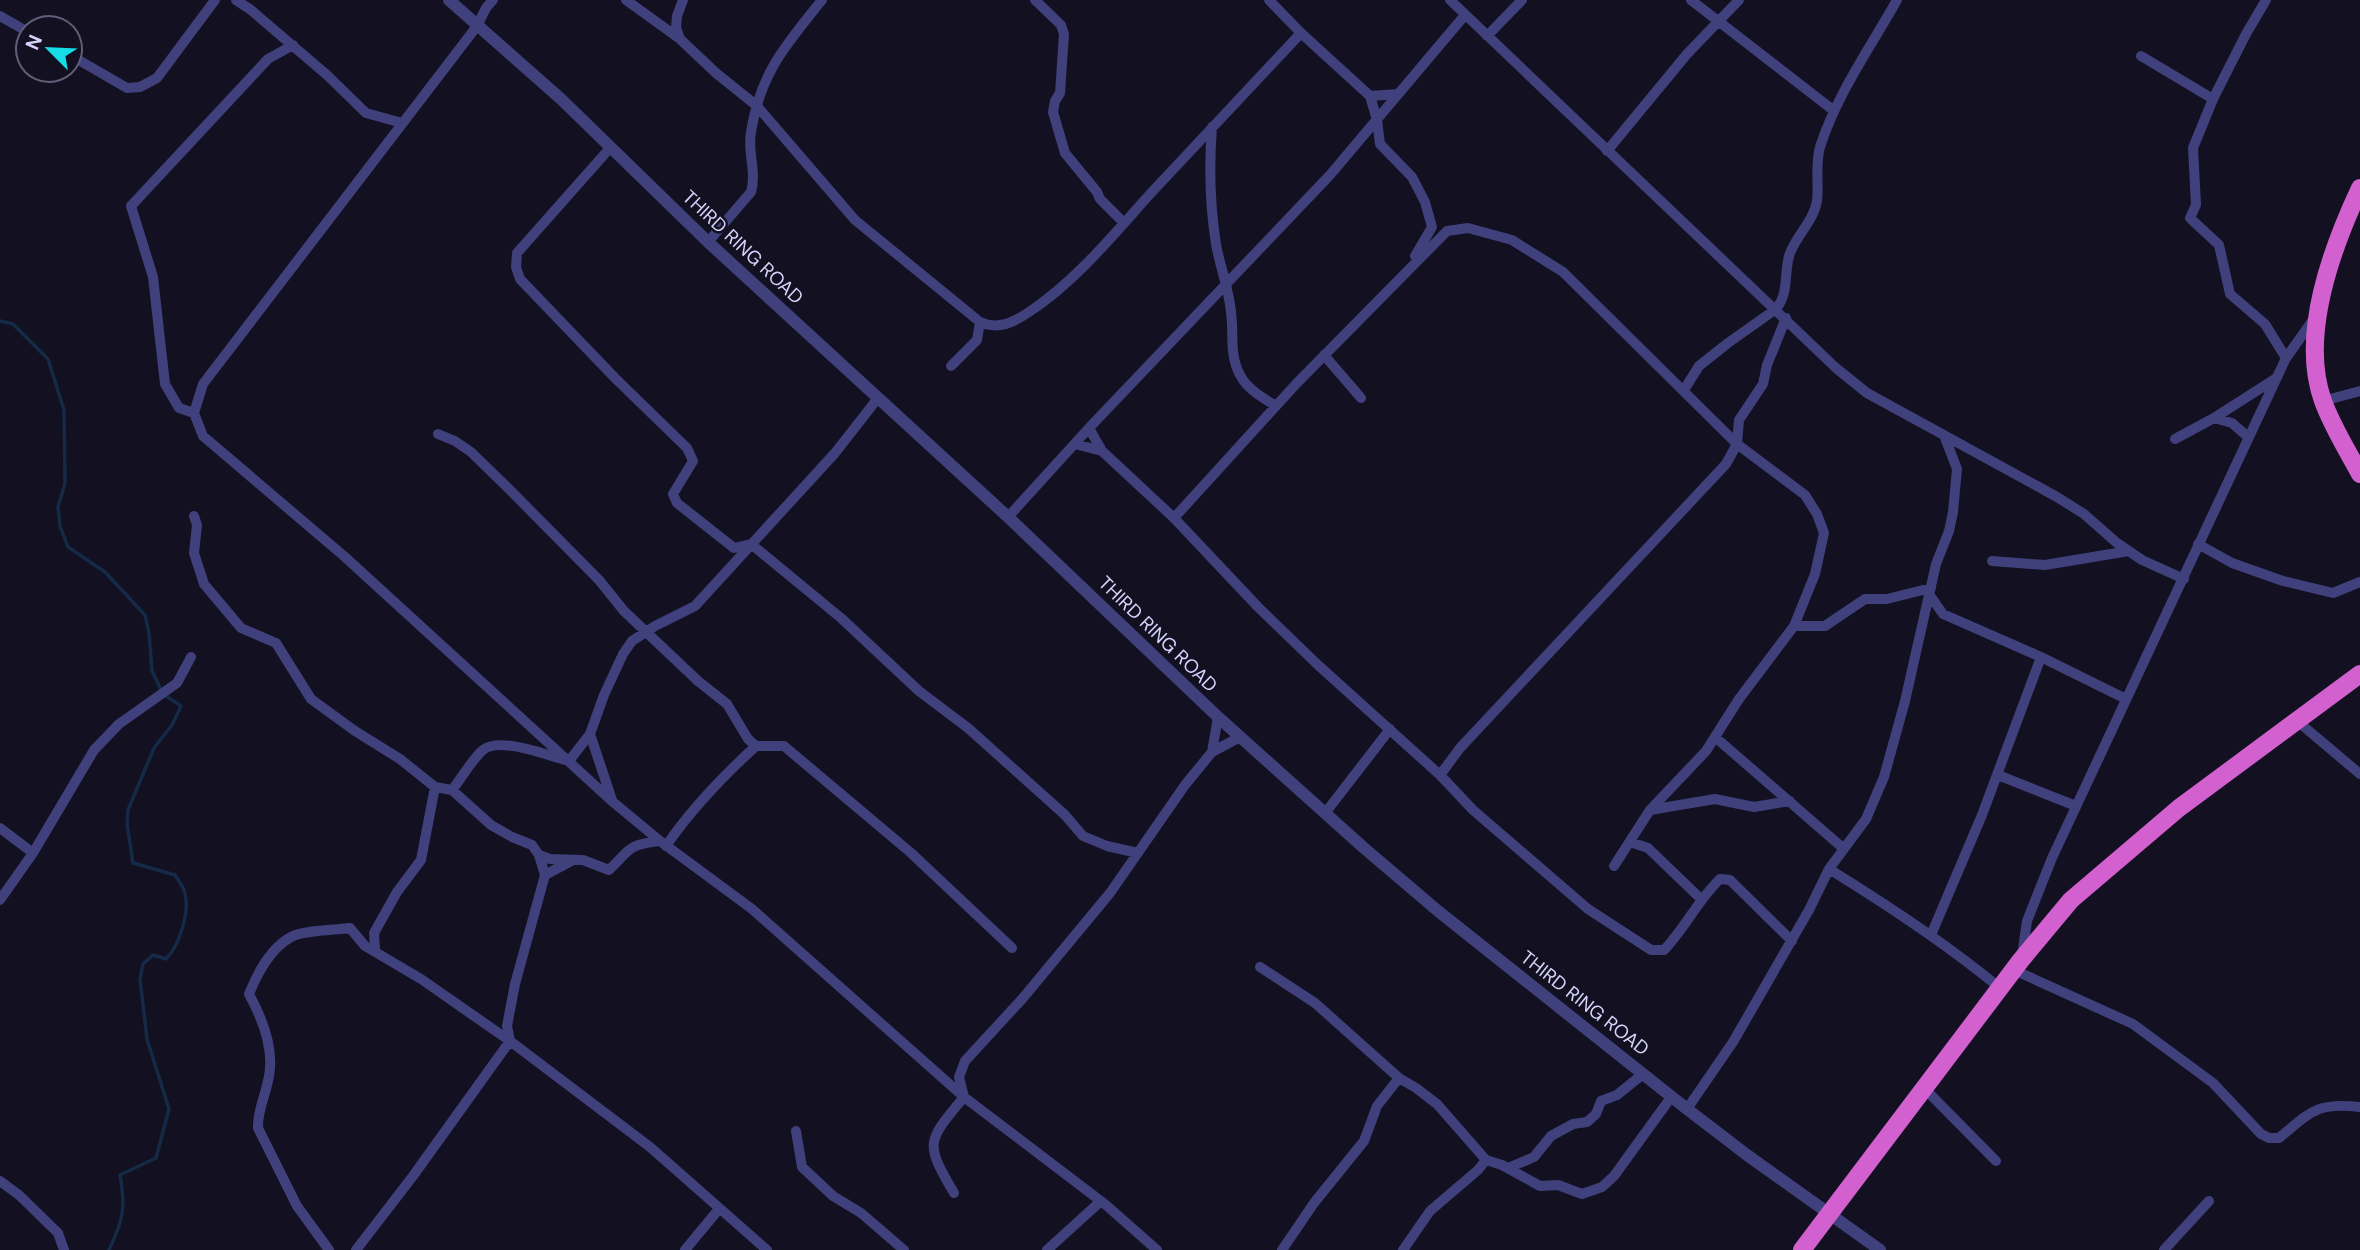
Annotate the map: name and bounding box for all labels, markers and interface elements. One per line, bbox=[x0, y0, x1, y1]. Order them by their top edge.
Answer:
north arrow bbox=[14, 14, 84, 84]
text: N bbox=[20, 31, 48, 54]
street label: THIRD RING ROAD bbox=[677, 184, 809, 310]
street label: THIRD RING ROAD bbox=[1093, 571, 1223, 697]
street label: THIRD RING ROAD bbox=[1516, 945, 1654, 1061]

